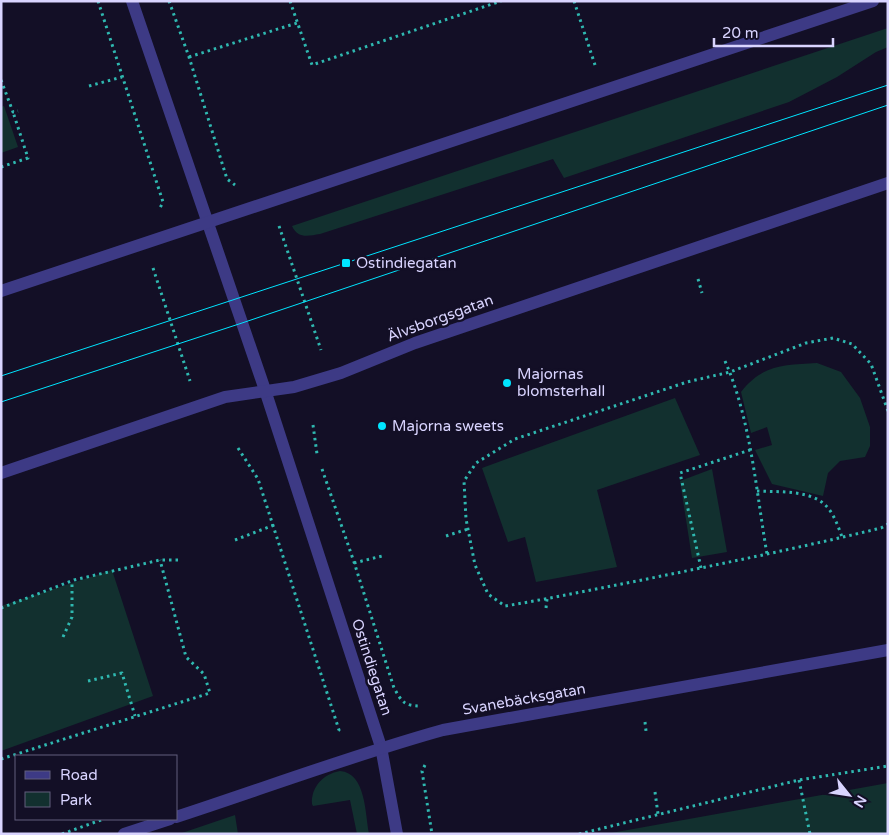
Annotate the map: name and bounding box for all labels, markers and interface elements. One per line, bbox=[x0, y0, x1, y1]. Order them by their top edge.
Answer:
scale bar bbox=[714, 15, 833, 47]
text: 20 m bbox=[722, 24, 759, 42]
place label: Ostindiegatan bbox=[356, 254, 457, 272]
marker: Ostindiegatan bbox=[340, 257, 352, 269]
street label: Älvsborgsgatan bbox=[384, 290, 496, 346]
place label: Majornas blomsterhall bbox=[517, 365, 605, 400]
marker: Majornas blomsterhall bbox=[501, 377, 513, 389]
place label: Majorna sweets bbox=[392, 417, 504, 435]
marker: Majorna sweets bbox=[376, 420, 388, 432]
street label: Ostindiegatan bbox=[348, 616, 396, 718]
street label: Svanebäcksgatan bbox=[461, 679, 587, 719]
legend bbox=[15, 755, 178, 820]
text: Road bbox=[60, 766, 98, 784]
north arrow bbox=[824, 770, 874, 820]
text: Park bbox=[60, 791, 92, 809]
text: N bbox=[850, 792, 870, 810]

